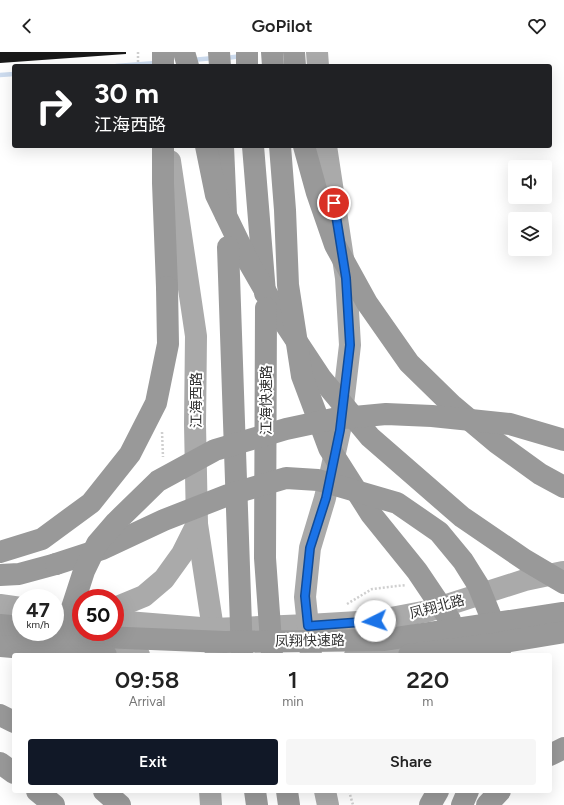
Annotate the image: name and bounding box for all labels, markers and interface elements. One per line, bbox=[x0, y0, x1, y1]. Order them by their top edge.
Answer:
icon: back bbox=[16, 15, 38, 37]
text: GoPilot bbox=[252, 15, 312, 37]
icon: heart bbox=[526, 15, 548, 37]
text: 30 m bbox=[94, 76, 159, 110]
icon: right bbox=[28, 80, 80, 132]
text: 江海西路 bbox=[94, 114, 166, 136]
map controls bbox=[508, 160, 552, 256]
button: sound bbox=[508, 160, 552, 204]
pin bbox=[317, 186, 351, 220]
icon: arrive bbox=[323, 192, 345, 214]
button: layers bbox=[508, 212, 552, 256]
street label: 江海快速路 bbox=[258, 365, 275, 435]
street label: 江海西路 bbox=[188, 372, 205, 428]
speed limit sign: 50 bbox=[72, 589, 124, 641]
street label: 凤翔北路 bbox=[408, 592, 466, 622]
text: 47 bbox=[26, 598, 50, 622]
position arrow bbox=[354, 600, 396, 642]
text: km/h bbox=[27, 618, 49, 631]
street label: 凤翔快速路 bbox=[275, 632, 345, 650]
text: 09:58 bbox=[115, 665, 179, 694]
text: 1 bbox=[288, 665, 298, 694]
text: 220 bbox=[406, 665, 449, 694]
text: Arrival bbox=[129, 694, 165, 709]
text: min bbox=[282, 694, 304, 709]
text: m bbox=[422, 694, 433, 709]
button: Exit bbox=[28, 739, 278, 785]
button: Share bbox=[286, 739, 536, 785]

